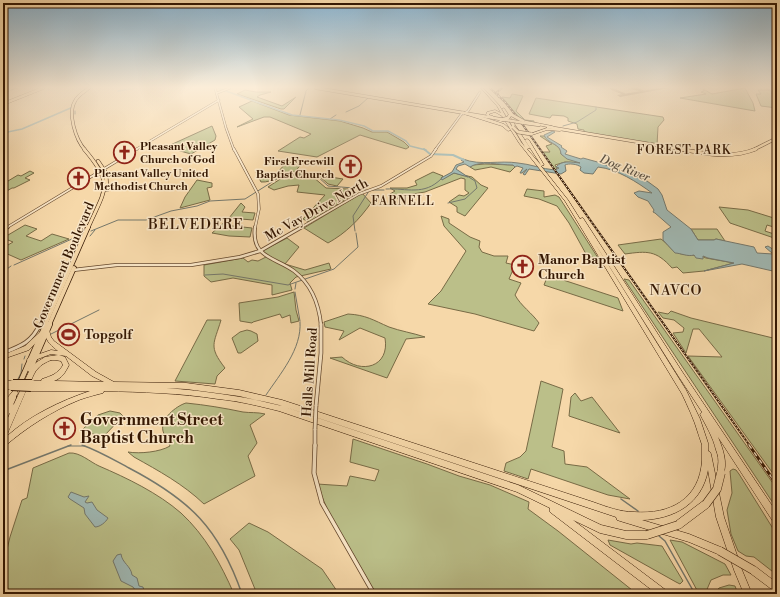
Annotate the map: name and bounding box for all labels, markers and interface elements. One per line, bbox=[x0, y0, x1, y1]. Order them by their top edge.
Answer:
church icon: Pleasant Valley Church of God bbox=[112, 139, 138, 165]
place label: Pleasant Valley Church of God bbox=[140, 140, 218, 167]
district label: FOREST PARK bbox=[637, 143, 732, 158]
water label: Dog River bbox=[596, 151, 653, 186]
church icon: First Freewill Baptist Church bbox=[337, 154, 363, 180]
place label: First Freewill Baptist Church bbox=[256, 155, 334, 182]
church icon: Pleasant Valley United Methodist Church bbox=[65, 166, 91, 192]
place label: Pleasant Valley United Methodist Church bbox=[94, 167, 209, 194]
street label: Mc Vay Drive North bbox=[262, 175, 371, 245]
district label: FARNELL bbox=[371, 194, 435, 209]
street label: Government Boulevard bbox=[30, 199, 98, 331]
district label: BELVEDERE bbox=[147, 216, 244, 234]
place label: Manor Baptist Church bbox=[538, 252, 626, 283]
church icon: Manor Baptist Church bbox=[510, 253, 536, 279]
district label: NAVCO bbox=[650, 282, 702, 300]
sports icon: Topgolf bbox=[56, 321, 82, 347]
street label: Halls Mill Road bbox=[299, 326, 321, 417]
place label: Topgolf bbox=[84, 327, 133, 343]
place label: Government Street Baptist Church bbox=[80, 410, 223, 448]
church icon: Government Street Baptist Church bbox=[51, 415, 77, 441]

